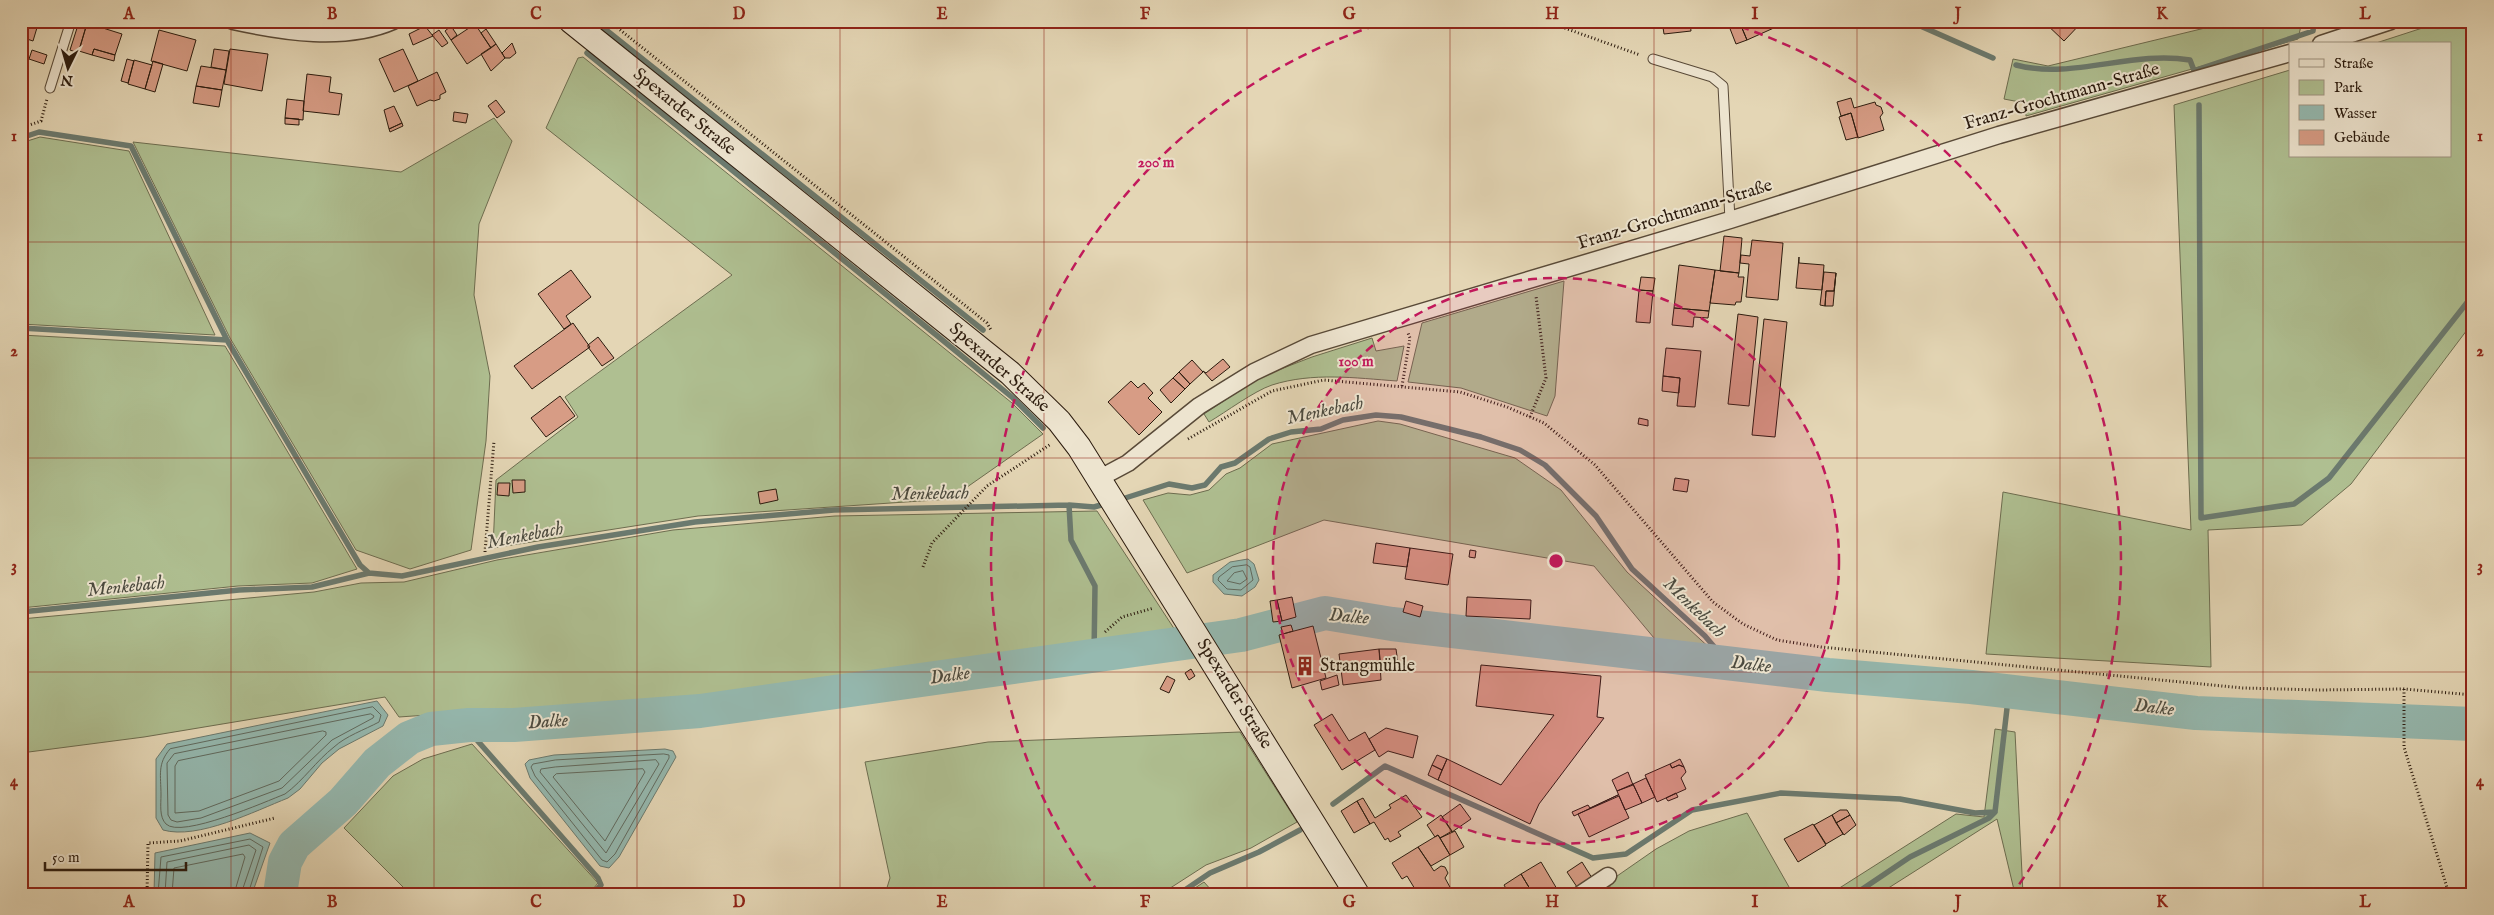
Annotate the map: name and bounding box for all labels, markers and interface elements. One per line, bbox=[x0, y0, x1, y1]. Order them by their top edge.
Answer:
text: A bbox=[123, 5, 136, 25]
text: B bbox=[327, 5, 338, 25]
text: C bbox=[530, 5, 542, 25]
text: D bbox=[733, 5, 746, 25]
text: E bbox=[936, 5, 948, 25]
text: F bbox=[1140, 5, 1151, 25]
text: G bbox=[1343, 5, 1356, 25]
text: H bbox=[1545, 5, 1559, 25]
text: I bbox=[1752, 5, 1759, 25]
text: J bbox=[1953, 5, 1962, 25]
text: K bbox=[2156, 5, 2169, 25]
text: L bbox=[2359, 5, 2371, 25]
north arrow bbox=[42, 42, 92, 92]
legend bbox=[2289, 42, 2452, 158]
text: Straße bbox=[2334, 54, 2374, 73]
street label: Franz-Grochtmann-Straße bbox=[1962, 58, 2162, 136]
street label: Spexarder Straße bbox=[628, 63, 740, 161]
text: N bbox=[60, 70, 75, 90]
text: Park bbox=[2334, 78, 2364, 97]
text: Wasser bbox=[2334, 104, 2377, 123]
text: 1 bbox=[11, 127, 17, 147]
text: 1 bbox=[2477, 127, 2483, 147]
text: Gebäude bbox=[2334, 128, 2390, 147]
text: 200 m bbox=[1138, 153, 1175, 172]
street label: Franz-Grochtmann-Straße bbox=[1575, 174, 1775, 256]
street label: Spexarder Straße bbox=[944, 318, 1054, 418]
text: 2 bbox=[10, 342, 18, 362]
text: 2 bbox=[2476, 342, 2484, 362]
text: 100 m bbox=[1338, 352, 1374, 371]
water label: Menkebach bbox=[1284, 391, 1366, 431]
water label: Menkebach bbox=[891, 481, 969, 507]
water label: Menkebach bbox=[485, 517, 565, 555]
centre of rings bbox=[1547, 552, 1565, 570]
text: 3 bbox=[11, 557, 17, 577]
text: 3 bbox=[2477, 557, 2483, 577]
water label: Menkebach bbox=[86, 571, 166, 603]
water label: Menkebach bbox=[1658, 572, 1730, 644]
water label: Dalke bbox=[1328, 603, 1371, 631]
street label: Spexarder Straße bbox=[1191, 634, 1277, 754]
water label: Dalke bbox=[1730, 651, 1773, 679]
building icon: Strangmühle bbox=[1294, 655, 1316, 677]
place label: Strangmühle bbox=[1320, 655, 1415, 678]
water label: Dalke bbox=[928, 661, 972, 691]
water label: Dalke bbox=[2133, 694, 2176, 722]
water label: Dalke bbox=[527, 709, 570, 735]
text: 4 bbox=[10, 772, 19, 792]
text: 4 bbox=[2476, 772, 2485, 792]
scale bar bbox=[45, 840, 186, 872]
text: 50 m bbox=[52, 848, 80, 867]
text: A bbox=[123, 893, 136, 913]
text: B bbox=[327, 893, 338, 913]
text: C bbox=[530, 893, 542, 913]
text: D bbox=[733, 893, 746, 913]
text: E bbox=[936, 893, 948, 913]
text: F bbox=[1140, 893, 1151, 913]
text: G bbox=[1343, 893, 1356, 913]
text: H bbox=[1545, 893, 1559, 913]
text: I bbox=[1752, 893, 1759, 913]
text: J bbox=[1953, 893, 1962, 913]
text: K bbox=[2156, 893, 2169, 913]
text: L bbox=[2359, 893, 2371, 913]

